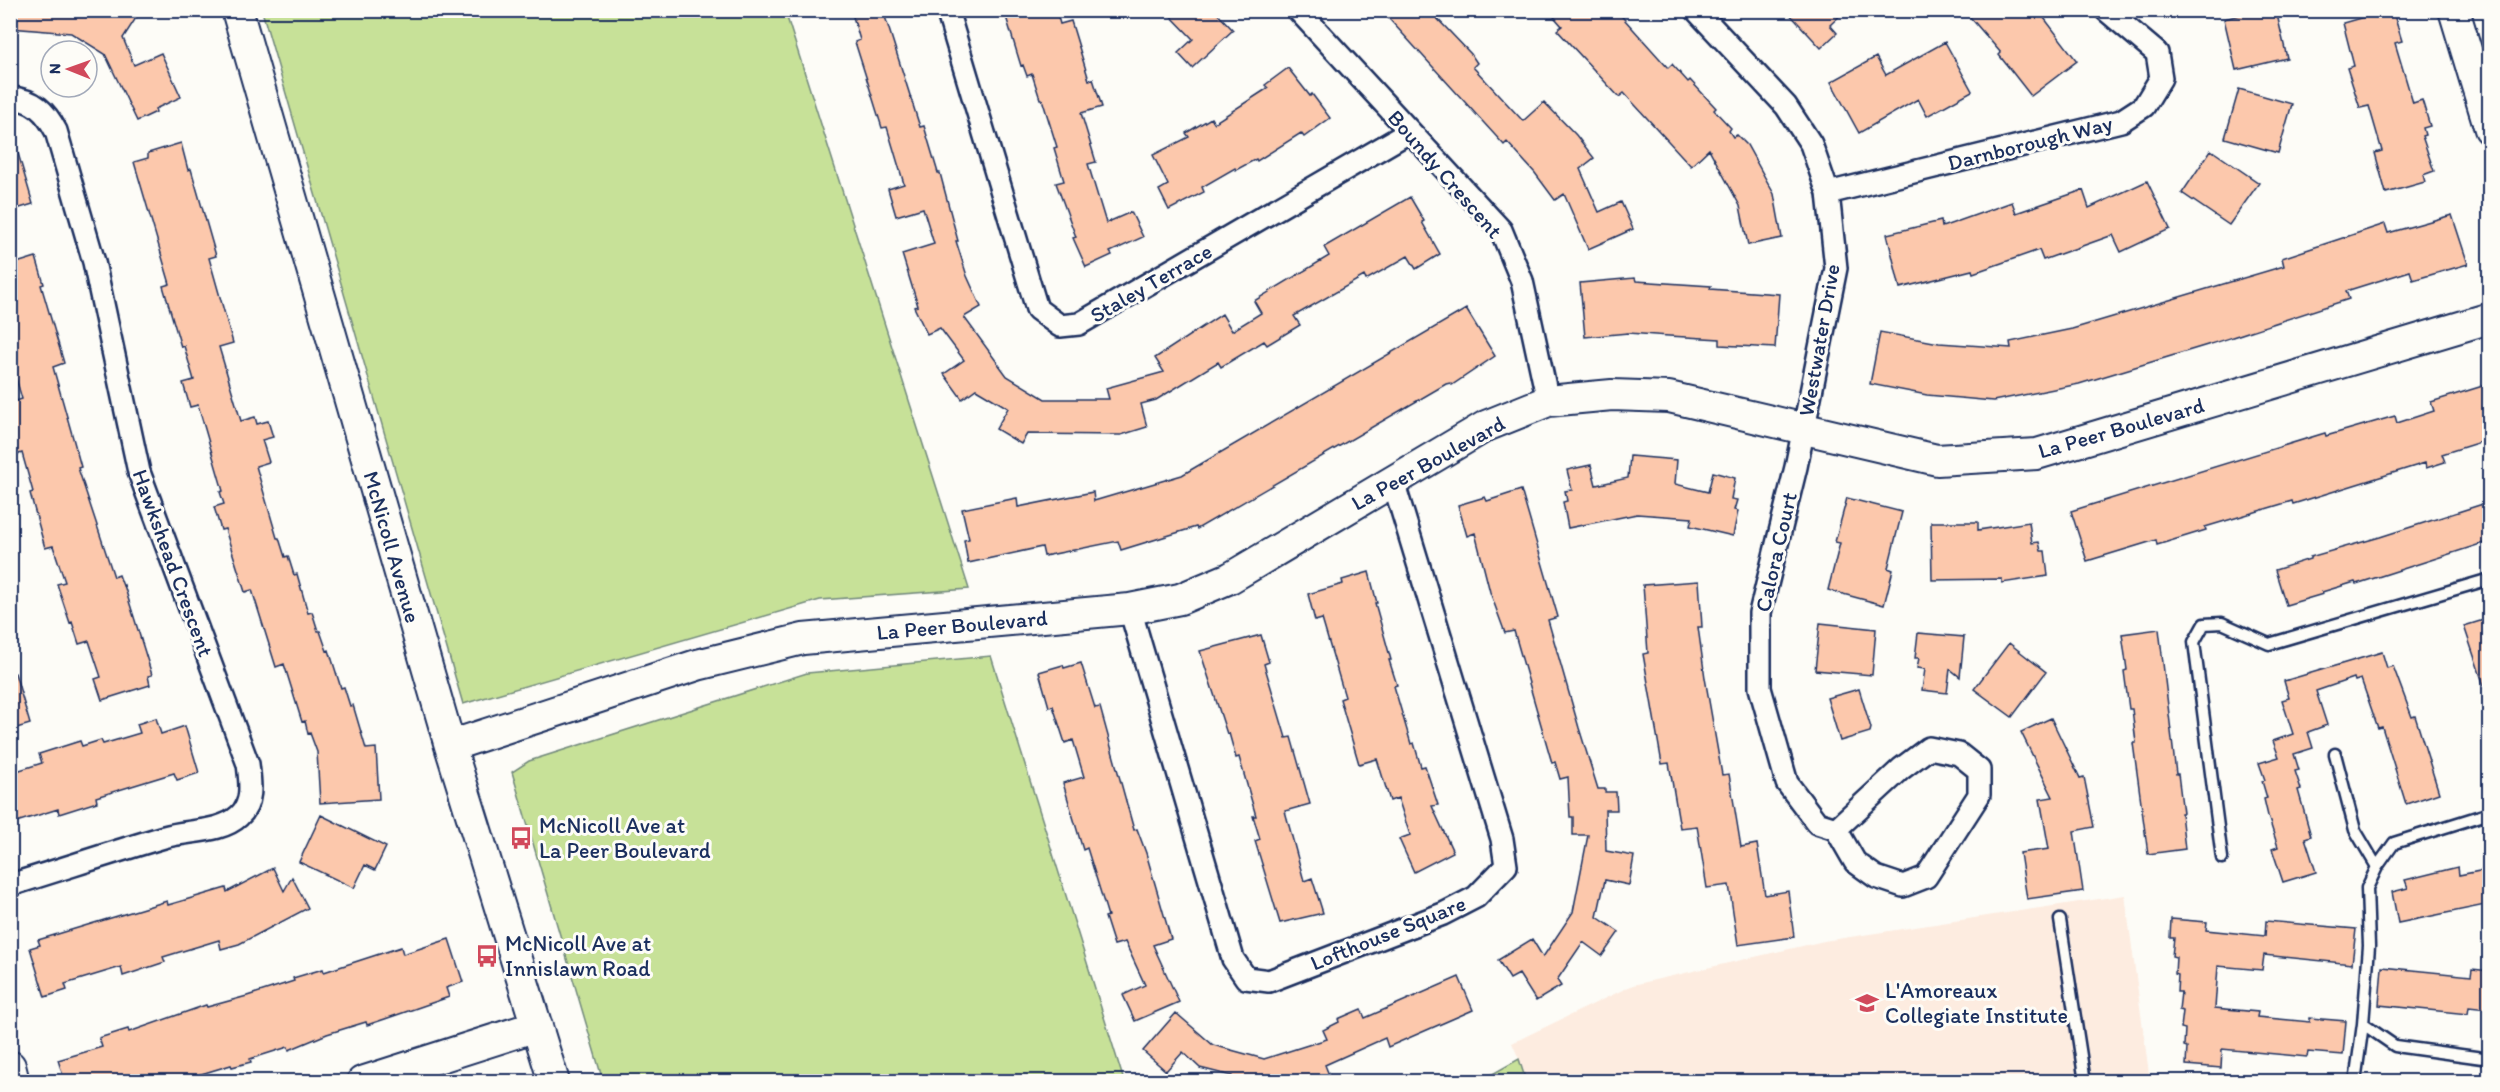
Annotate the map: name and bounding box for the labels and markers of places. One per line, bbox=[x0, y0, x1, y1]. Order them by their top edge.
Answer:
place label: McNicoll Ave at La Peer Boulevard bbox=[539, 812, 711, 864]
bus stop icon: McNicoll Ave at La Peer Boulevard bbox=[508, 825, 534, 851]
place label: McNicoll Ave at Innislawn Road bbox=[505, 930, 651, 982]
bus stop icon: McNicoll Ave at Innislawn Road bbox=[474, 943, 500, 969]
place label: L'Amoreaux Collegiate Institute bbox=[1885, 977, 2068, 1029]
school or university icon: L'Amoreaux Collegiate Institute bbox=[1854, 990, 1880, 1016]

